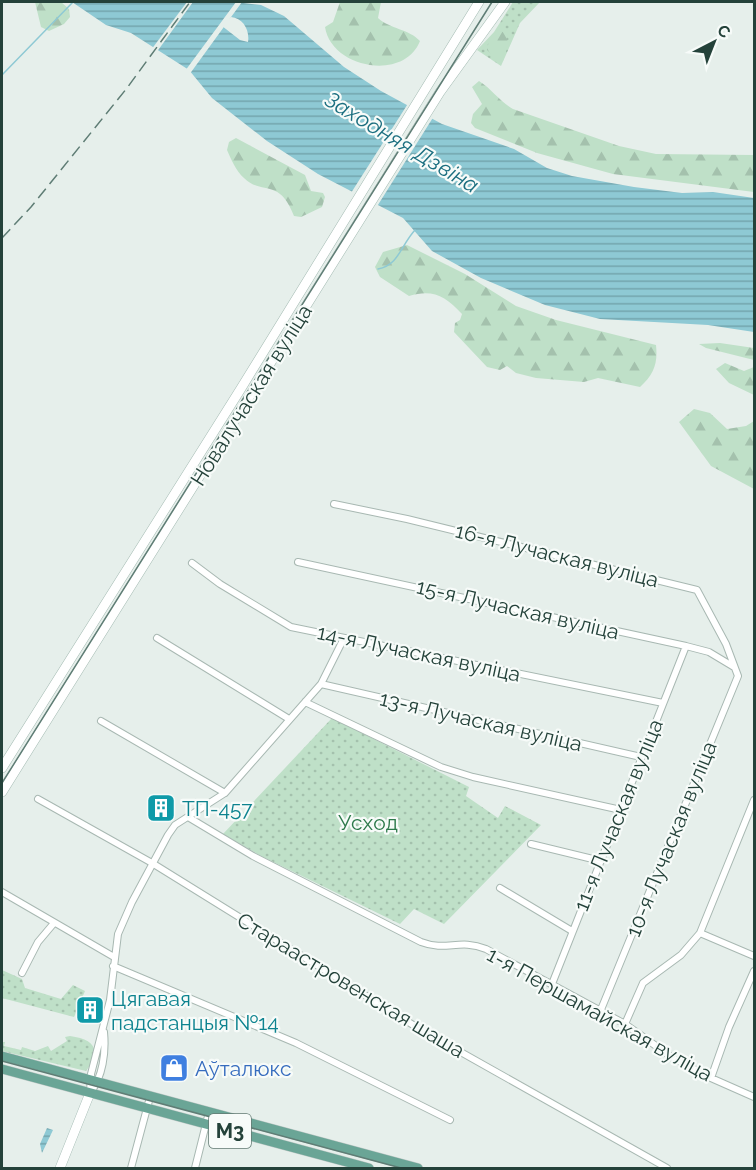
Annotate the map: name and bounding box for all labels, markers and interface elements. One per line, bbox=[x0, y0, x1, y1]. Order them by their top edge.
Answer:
north arrow bbox=[684, 12, 744, 72]
text: С bbox=[713, 20, 734, 42]
water label: Заходняя Дзвіна bbox=[320, 86, 484, 198]
street label: Новалучаская вуліца bbox=[185, 300, 317, 490]
street label: 16-я Лучаская вуліца bbox=[453, 518, 661, 592]
street label: 15-я Лучаская вуліца bbox=[414, 574, 622, 644]
street label: 14-я Лучаская вуліца bbox=[315, 619, 523, 687]
street label: 13-я Лучаская вуліца bbox=[377, 686, 585, 756]
street label: 11-я Лучаская вуліца bbox=[568, 715, 668, 915]
street label: 10-я Лучаская вуліца bbox=[620, 738, 722, 940]
building icon: ТП-457 bbox=[145, 792, 177, 824]
place label: ТП-457 bbox=[182, 796, 253, 821]
park label: Усход bbox=[338, 810, 398, 835]
street label: Стараастровенская шаша bbox=[233, 907, 469, 1063]
street label: 1-я Першамайская вуліца bbox=[483, 942, 717, 1086]
place label: Цягавая падстанцыя №14 bbox=[111, 986, 279, 1035]
building icon: Цягавая падстанцыя №14 bbox=[74, 994, 106, 1026]
shop icon: Аўталюкс bbox=[158, 1052, 190, 1084]
place label: Аўталюкс bbox=[195, 1056, 291, 1081]
road number: М3 bbox=[209, 1114, 251, 1148]

